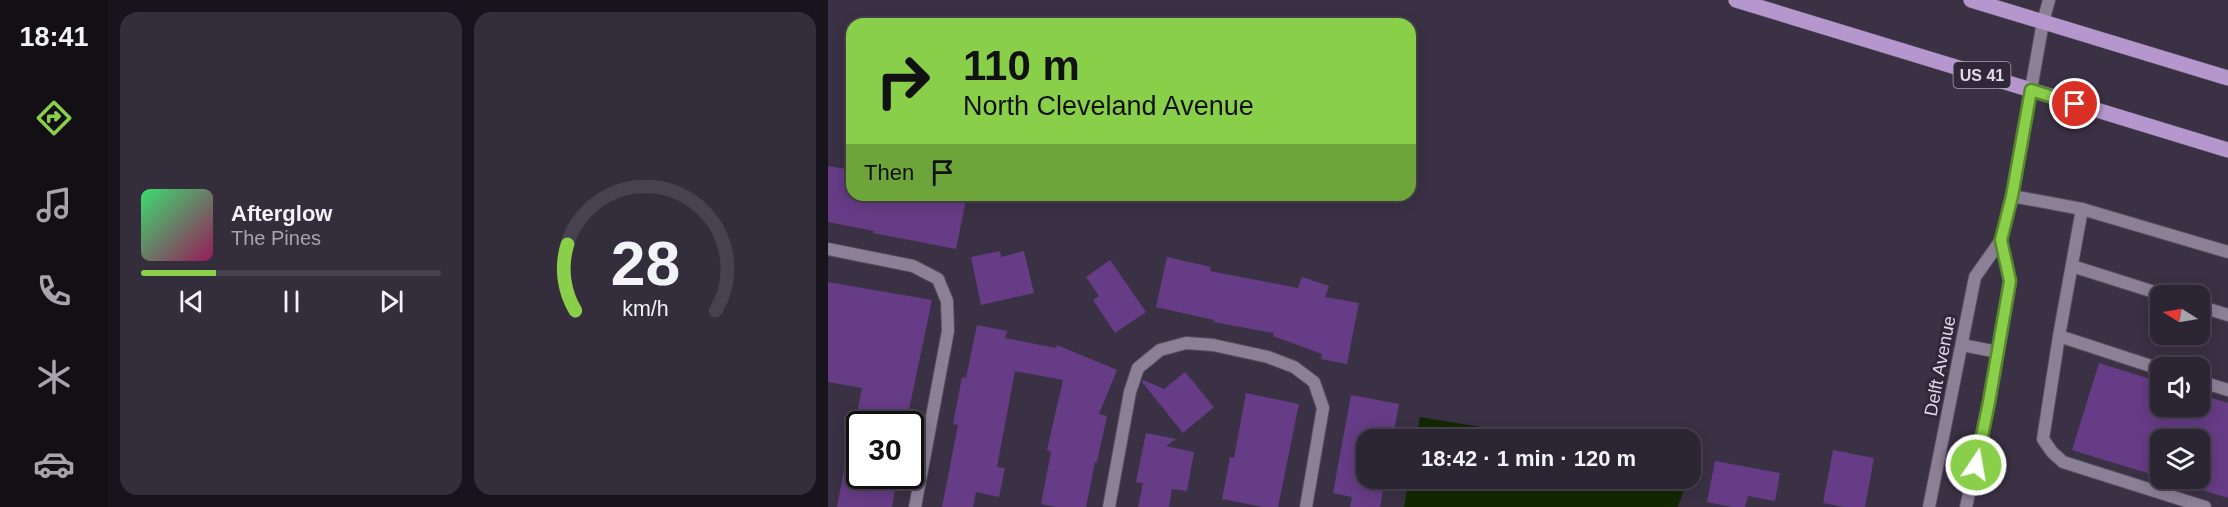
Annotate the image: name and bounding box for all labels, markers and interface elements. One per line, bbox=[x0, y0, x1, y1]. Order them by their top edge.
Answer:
text: 18:41 bbox=[19, 22, 89, 52]
icon: right bbox=[864, 42, 942, 120]
text: 110 m bbox=[963, 42, 1080, 89]
road number: US 41 bbox=[1954, 62, 2010, 88]
pin bbox=[2049, 78, 2100, 129]
icon: arrive bbox=[2058, 87, 2091, 120]
text: North Cleveland Avenue bbox=[963, 91, 1254, 121]
icon: directions bbox=[33, 97, 75, 139]
icon: arrive bbox=[926, 156, 959, 189]
text: Then bbox=[864, 160, 914, 185]
icon: music bbox=[33, 184, 75, 226]
text: Afterglow bbox=[231, 201, 332, 226]
text: The Pines bbox=[231, 227, 321, 249]
text: 28 bbox=[610, 229, 680, 298]
icon: phone bbox=[33, 270, 75, 312]
icon: previous bbox=[175, 285, 208, 318]
icon: pause bbox=[275, 285, 308, 318]
icon: next bbox=[375, 285, 408, 318]
north arrow bbox=[2150, 285, 2210, 345]
map controls bbox=[2150, 285, 2210, 489]
text: km/h bbox=[622, 297, 668, 321]
street label: Delft Avenue bbox=[1920, 314, 1960, 418]
icon: climate bbox=[33, 356, 75, 398]
button: sound bbox=[2150, 357, 2210, 417]
speed limit sign: 30 bbox=[846, 411, 924, 489]
button: layers bbox=[2150, 429, 2210, 489]
position arrow bbox=[1944, 433, 2008, 497]
icon: car bbox=[33, 443, 75, 485]
text: 18:42 · 1 min · 120 m bbox=[1421, 446, 1636, 471]

